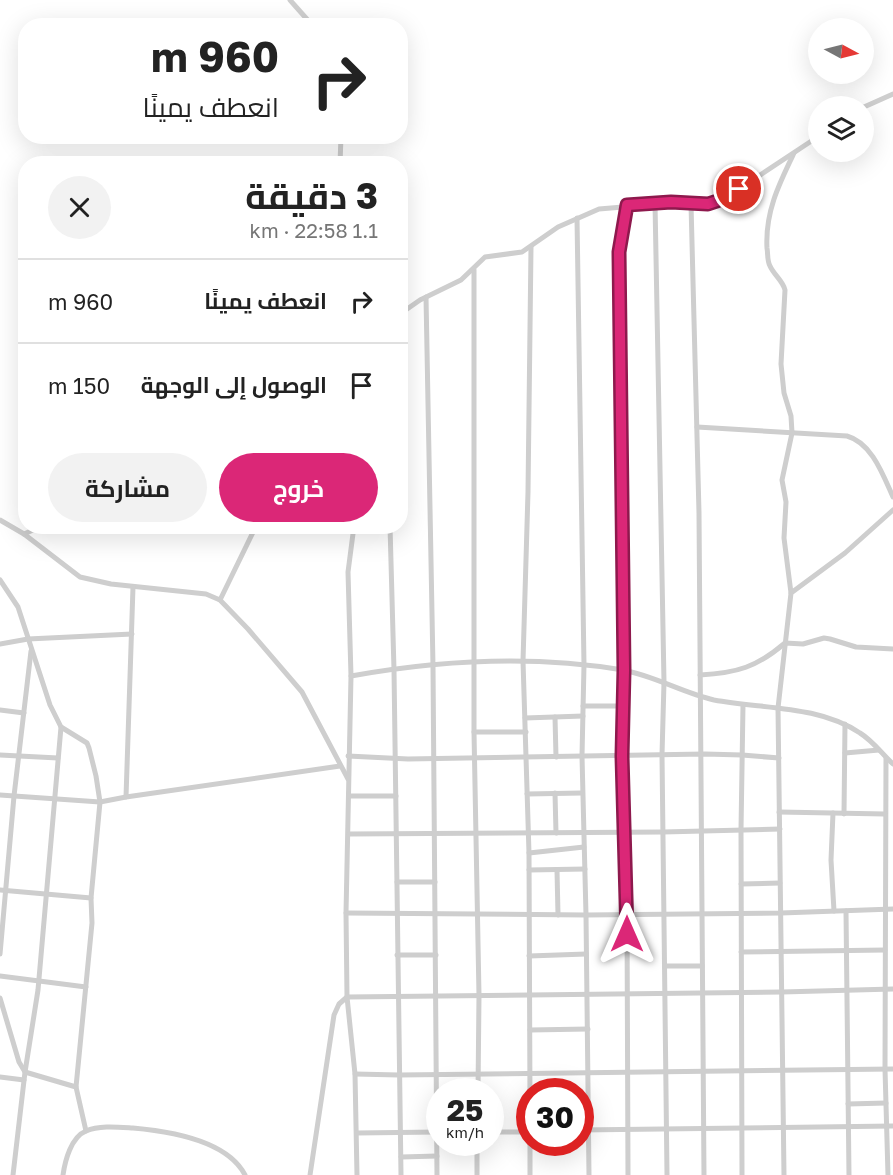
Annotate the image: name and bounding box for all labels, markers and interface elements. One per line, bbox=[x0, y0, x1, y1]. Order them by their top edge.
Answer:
north arrow bbox=[808, 18, 874, 84]
map controls bbox=[808, 18, 874, 162]
text: 960 m bbox=[151, 31, 279, 81]
icon: right bbox=[300, 42, 378, 120]
text: انعطف يمينًا bbox=[143, 91, 279, 123]
button: layers bbox=[808, 96, 874, 162]
pin bbox=[713, 163, 764, 214]
icon: arrive bbox=[722, 172, 755, 205]
text: 3 دقيقة bbox=[245, 174, 378, 217]
button: close bbox=[48, 176, 111, 239]
text: 1.1 km · 22:58 bbox=[250, 218, 378, 242]
icon: right bbox=[345, 285, 378, 318]
text: انعطف يمينًا bbox=[204, 287, 327, 314]
text: 960 m bbox=[48, 288, 113, 315]
icon: arrive bbox=[345, 369, 378, 402]
text: الوصول إلى الوجهة bbox=[141, 371, 327, 398]
text: 150 m bbox=[48, 372, 110, 399]
button: مشاركة bbox=[48, 453, 207, 522]
button: خروج bbox=[219, 453, 378, 522]
position arrow bbox=[595, 902, 659, 966]
speed limit sign: 30 bbox=[516, 1078, 594, 1156]
text: 25 bbox=[447, 1092, 483, 1128]
text: km/h bbox=[446, 1123, 484, 1141]

